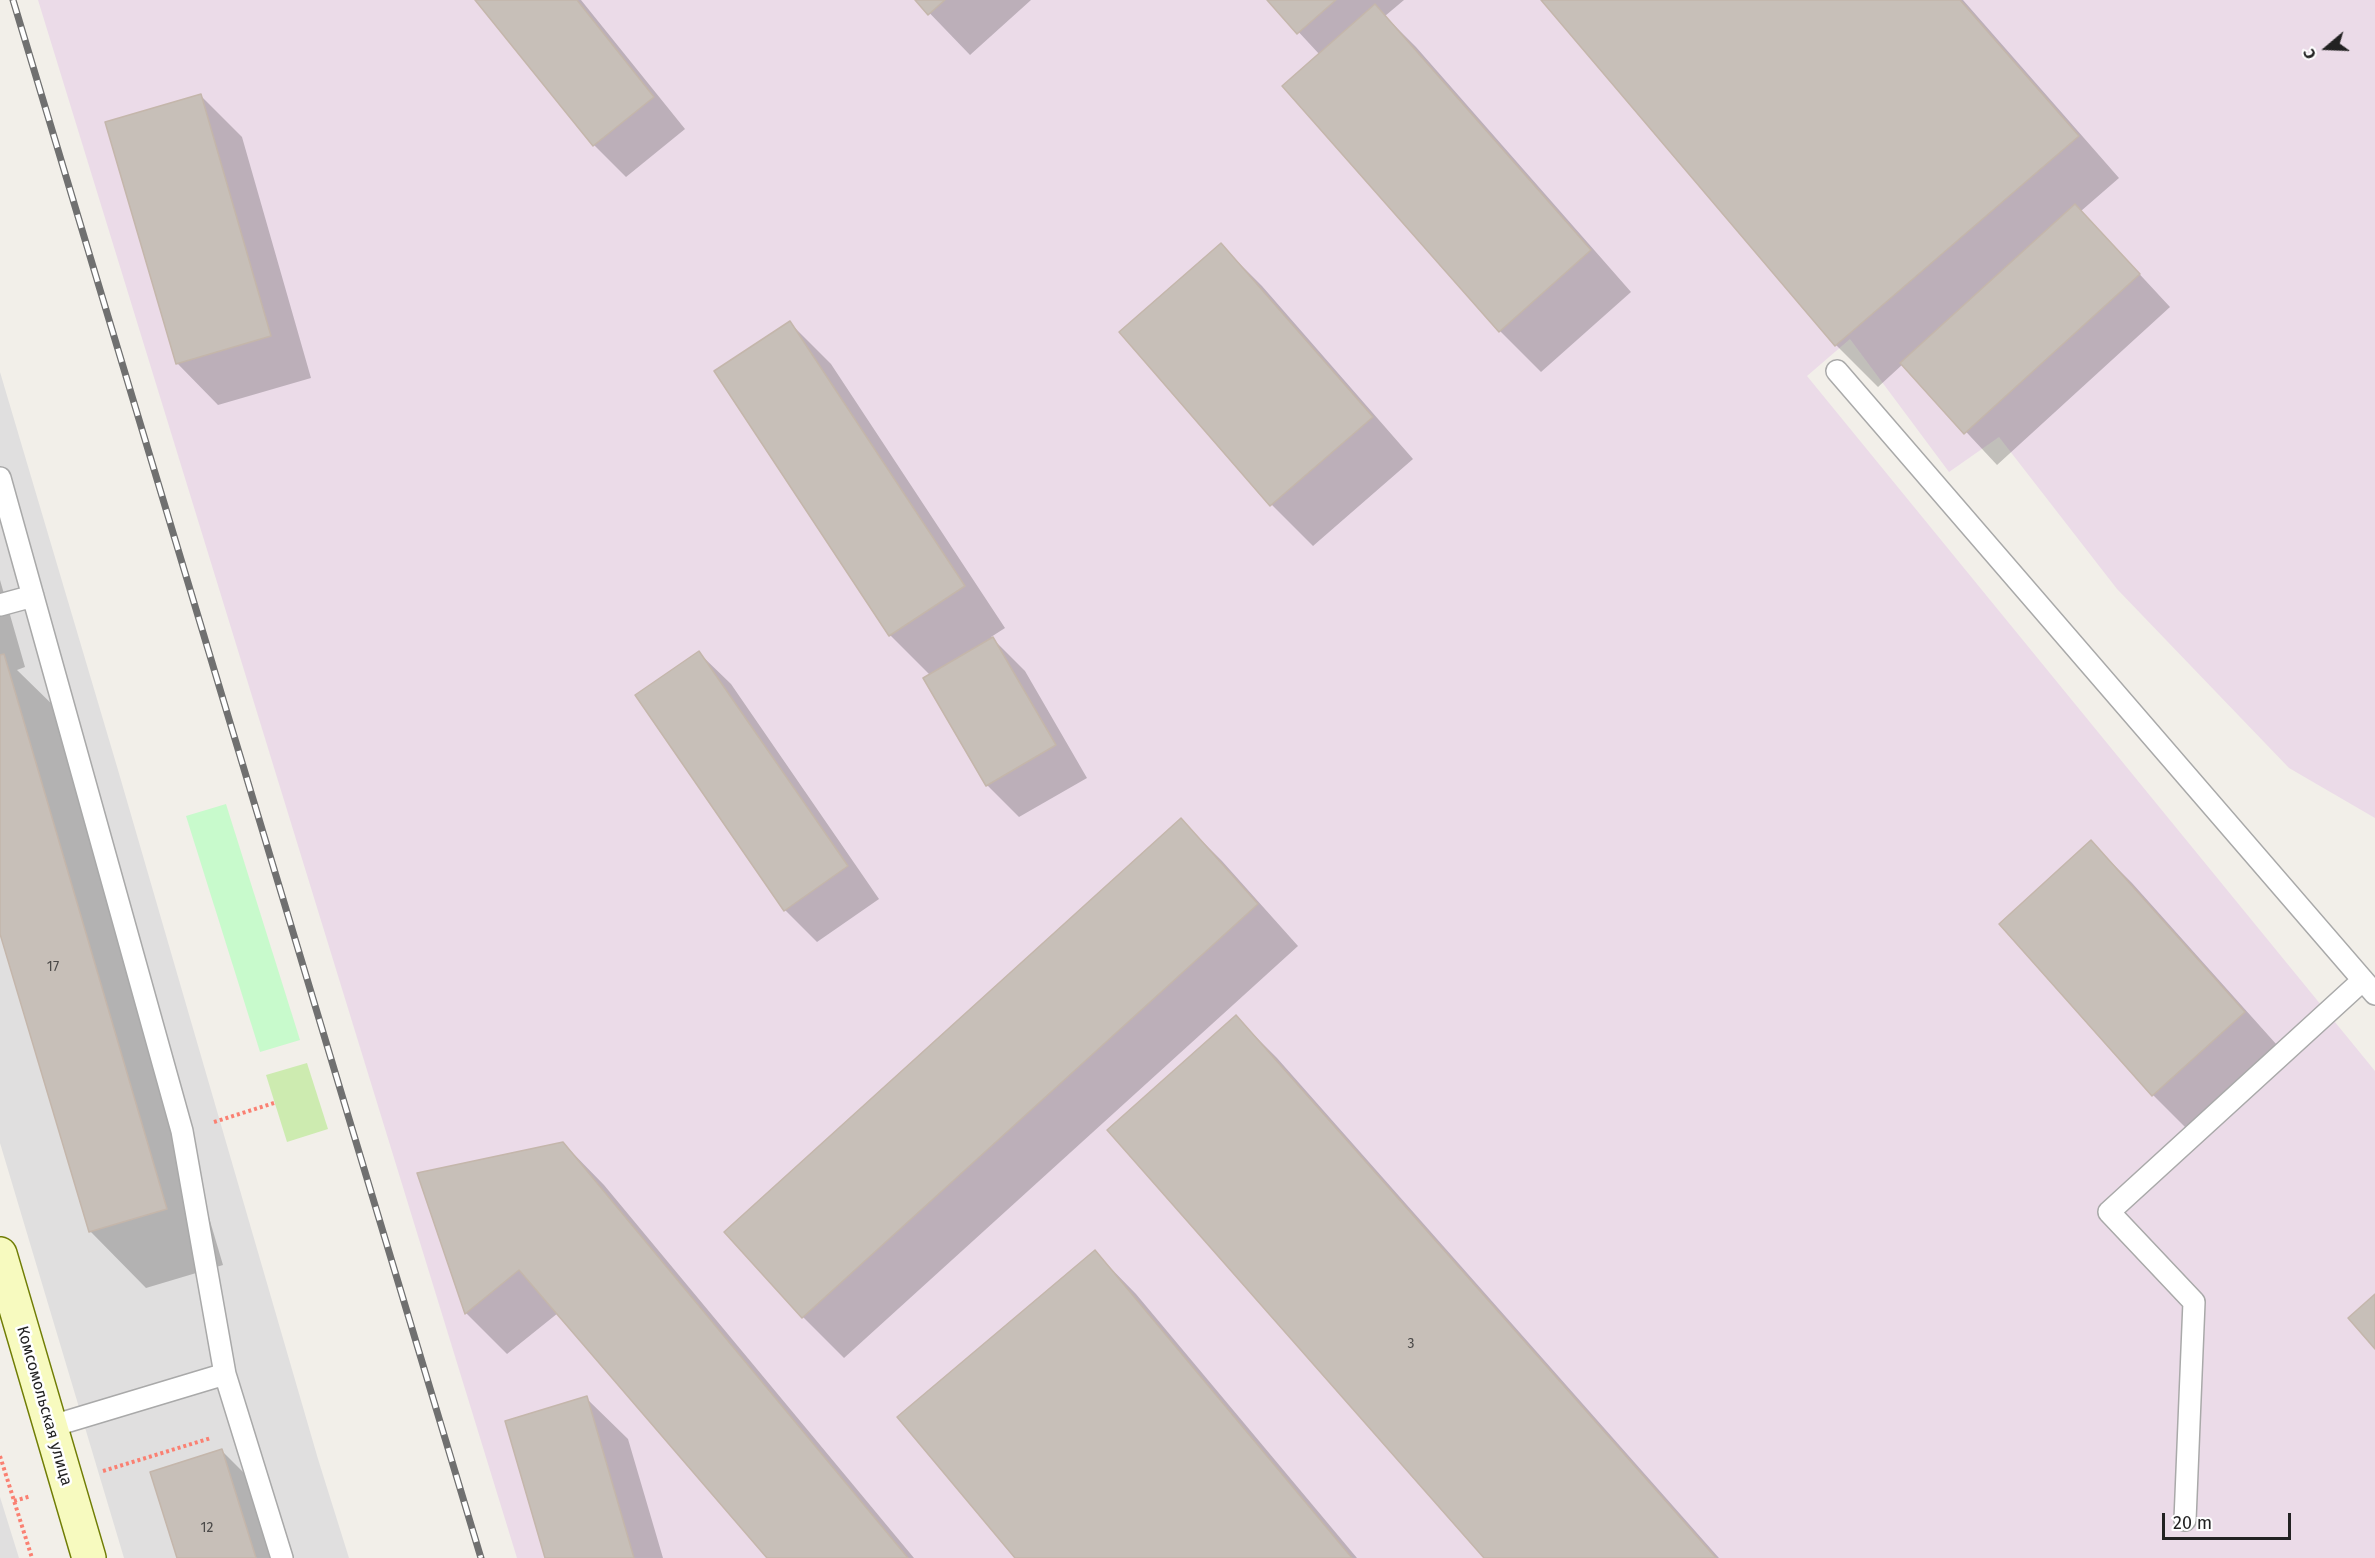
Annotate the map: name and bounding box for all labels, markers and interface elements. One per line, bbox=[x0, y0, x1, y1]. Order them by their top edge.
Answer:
north arrow bbox=[2297, 18, 2357, 78]
text: С bbox=[2299, 47, 2320, 61]
house number: 17 bbox=[47, 959, 59, 975]
street label: Комсомольская улица bbox=[12, 1324, 76, 1488]
house number: 3 bbox=[1408, 1336, 1414, 1352]
scale bar bbox=[2165, 1501, 2294, 1539]
text: 20 m bbox=[2173, 1512, 2212, 1534]
house number: 12 bbox=[201, 1520, 213, 1536]

